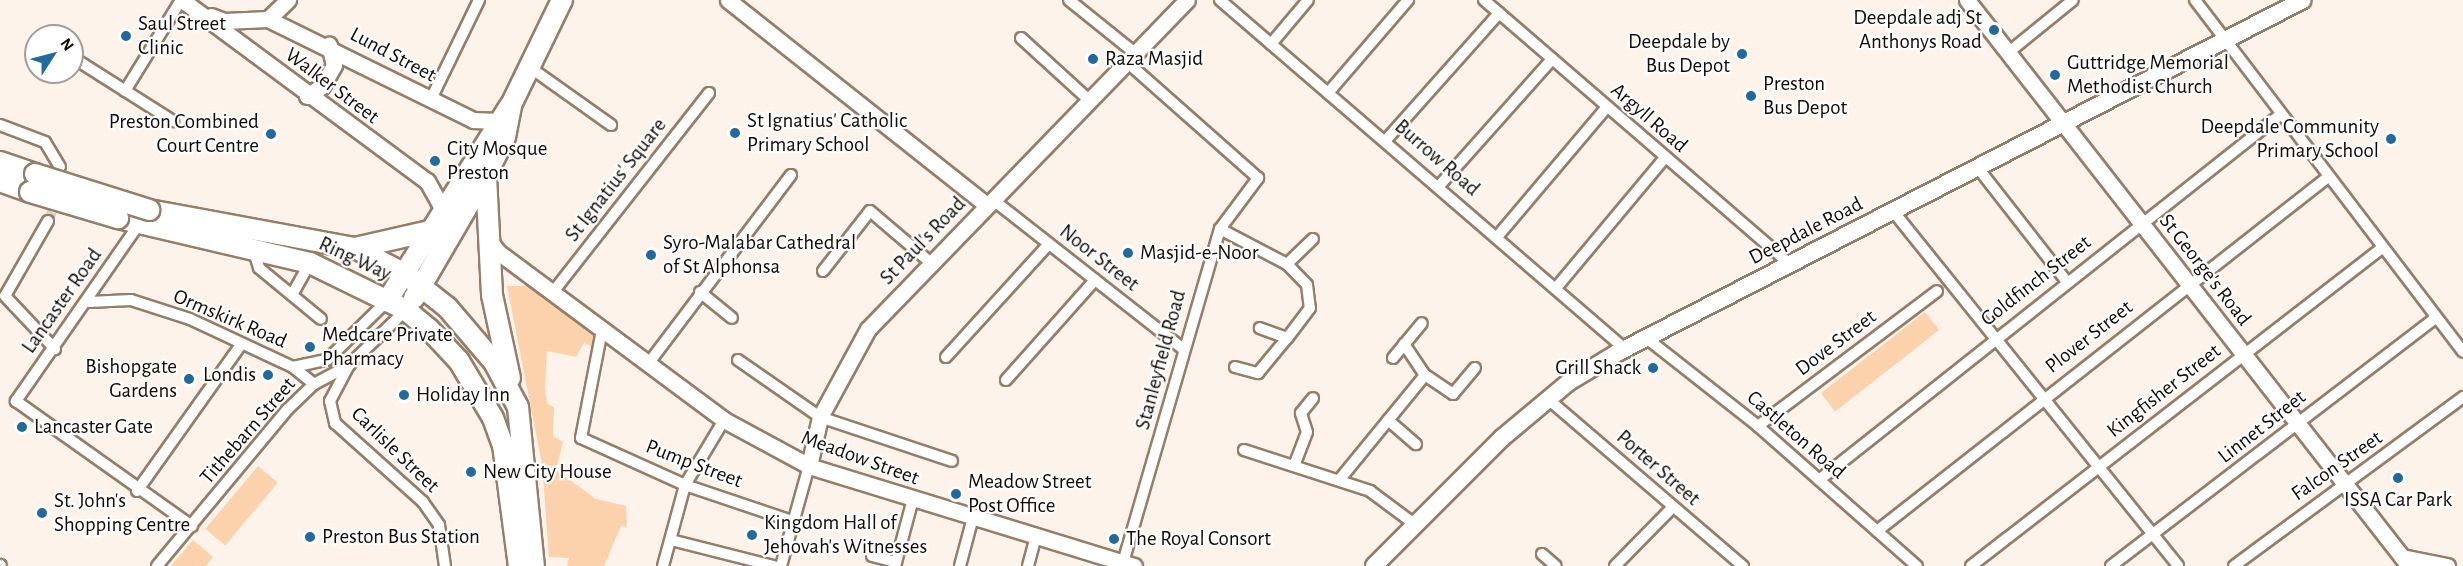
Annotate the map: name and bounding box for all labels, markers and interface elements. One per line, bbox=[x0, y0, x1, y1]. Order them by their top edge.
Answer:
place label: Deepdale adj St Anthonys Road bbox=[1853, 5, 1982, 55]
place label: Saul Street Clinic bbox=[138, 11, 226, 61]
street label: Lund Street bbox=[346, 22, 440, 88]
marker: Deepdale adj St Anthonys Road bbox=[1987, 23, 2001, 37]
north arrow bbox=[24, 24, 84, 84]
marker: Saul Street Clinic bbox=[119, 29, 133, 43]
place label: Deepdale by Bus Depot bbox=[1628, 29, 1730, 79]
text: N bbox=[57, 35, 77, 54]
street label: Walker Street bbox=[280, 43, 384, 129]
place label: Raza Masjid bbox=[1105, 46, 1203, 72]
marker: Deepdale by Bus Depot bbox=[1735, 47, 1749, 61]
place label: Guttridge Memorial Methodist Church bbox=[2067, 50, 2229, 100]
marker: Raza Masjid bbox=[1086, 52, 1100, 66]
marker: Guttridge Memorial Methodist Church bbox=[2048, 68, 2062, 82]
place label: Preston Bus Depot bbox=[1763, 71, 1847, 121]
street label: Argyll Road bbox=[1605, 78, 1693, 158]
marker: Preston Bus Depot bbox=[1744, 89, 1758, 103]
place label: St Ignatius' Catholic Primary School bbox=[747, 108, 907, 158]
place label: Preston Combined Court Centre bbox=[109, 109, 259, 159]
street label: St Ignatius' Square bbox=[560, 113, 672, 247]
street label: Burrow Road bbox=[1389, 114, 1485, 202]
place label: Deepdale Community Primary School bbox=[2200, 114, 2379, 164]
marker: St Ignatius' Catholic Primary School bbox=[728, 126, 742, 140]
marker: Preston Combined Court Centre bbox=[264, 127, 278, 141]
marker: Deepdale Community Primary School bbox=[2384, 132, 2398, 146]
place label: City Mosque Preston bbox=[447, 136, 547, 186]
marker: City Mosque Preston bbox=[428, 154, 442, 168]
street label: St Paul's Road bbox=[875, 192, 971, 290]
street label: Deepdale Road bbox=[1745, 192, 1867, 270]
street label: St George's Road bbox=[2154, 209, 2256, 331]
street label: Noor Street bbox=[1054, 219, 1144, 297]
place label: Syro-Malabar Cathedral of St Alphonsa bbox=[663, 230, 856, 280]
street label: Goldfinch Street bbox=[1976, 230, 2096, 332]
street label: Ring Way bbox=[315, 231, 395, 287]
place label: Masjid-e-Noor bbox=[1140, 240, 1258, 266]
street label: Lancaster Road bbox=[17, 244, 107, 358]
marker: Masjid-e-Noor bbox=[1121, 246, 1135, 260]
marker: Syro-Malabar Cathedral of St Alphonsa bbox=[644, 248, 658, 262]
street label: Ormskirk Road bbox=[169, 284, 291, 354]
street label: Stanleyfield Road bbox=[1130, 287, 1192, 433]
street label: Plover Street bbox=[2040, 295, 2138, 379]
street label: Dove Street bbox=[1791, 304, 1881, 382]
place label: Medcare Private Pharmacy bbox=[322, 322, 453, 372]
street label: Kingfisher Street bbox=[2102, 339, 2226, 443]
marker: Medcare Private Pharmacy bbox=[303, 340, 317, 354]
place label: Bishopgate Gardens bbox=[85, 354, 177, 404]
place label: Grill Shack bbox=[1555, 355, 1641, 381]
marker: Grill Shack bbox=[1646, 361, 1660, 375]
place label: Londis bbox=[203, 362, 256, 388]
marker: Londis bbox=[261, 368, 275, 382]
marker: Bishopgate Gardens bbox=[182, 372, 196, 386]
street label: Tithebarn Street bbox=[195, 372, 301, 490]
place label: Holiday Inn bbox=[416, 382, 510, 408]
street label: Castleton Road bbox=[1741, 385, 1851, 485]
street label: Linnet Street bbox=[2213, 385, 2311, 469]
marker: Holiday Inn bbox=[397, 388, 411, 402]
street label: Carlisle Street bbox=[346, 402, 444, 498]
place label: Lancaster Gate bbox=[34, 414, 153, 440]
marker: Lancaster Gate bbox=[15, 420, 29, 434]
street label: Meadow Street bbox=[798, 425, 922, 491]
street label: Porter Street bbox=[1611, 425, 1705, 511]
street label: Falcon Street bbox=[2287, 425, 2387, 507]
street label: Pump Street bbox=[642, 434, 746, 494]
place label: New City House bbox=[483, 459, 612, 485]
marker: New City House bbox=[464, 465, 478, 479]
place label: Meadow Street Post Office bbox=[968, 469, 1091, 519]
marker: ISSA Car Park bbox=[2391, 471, 2405, 485]
marker: Meadow Street Post Office bbox=[949, 487, 963, 501]
place label: ISSA Car Park bbox=[2344, 487, 2452, 513]
place label: St. John's Shopping Centre bbox=[54, 488, 190, 538]
marker: St. John's Shopping Centre bbox=[35, 506, 49, 520]
place label: Kingdom Hall of Jehovah's Witnesses bbox=[764, 510, 927, 560]
place label: Preston Bus Station bbox=[322, 524, 480, 550]
place label: The Royal Consort bbox=[1126, 526, 1271, 552]
marker: Kingdom Hall of Jehovah's Witnesses bbox=[745, 528, 759, 542]
marker: Preston Bus Station bbox=[303, 530, 317, 544]
marker: The Royal Consort bbox=[1107, 532, 1121, 546]

